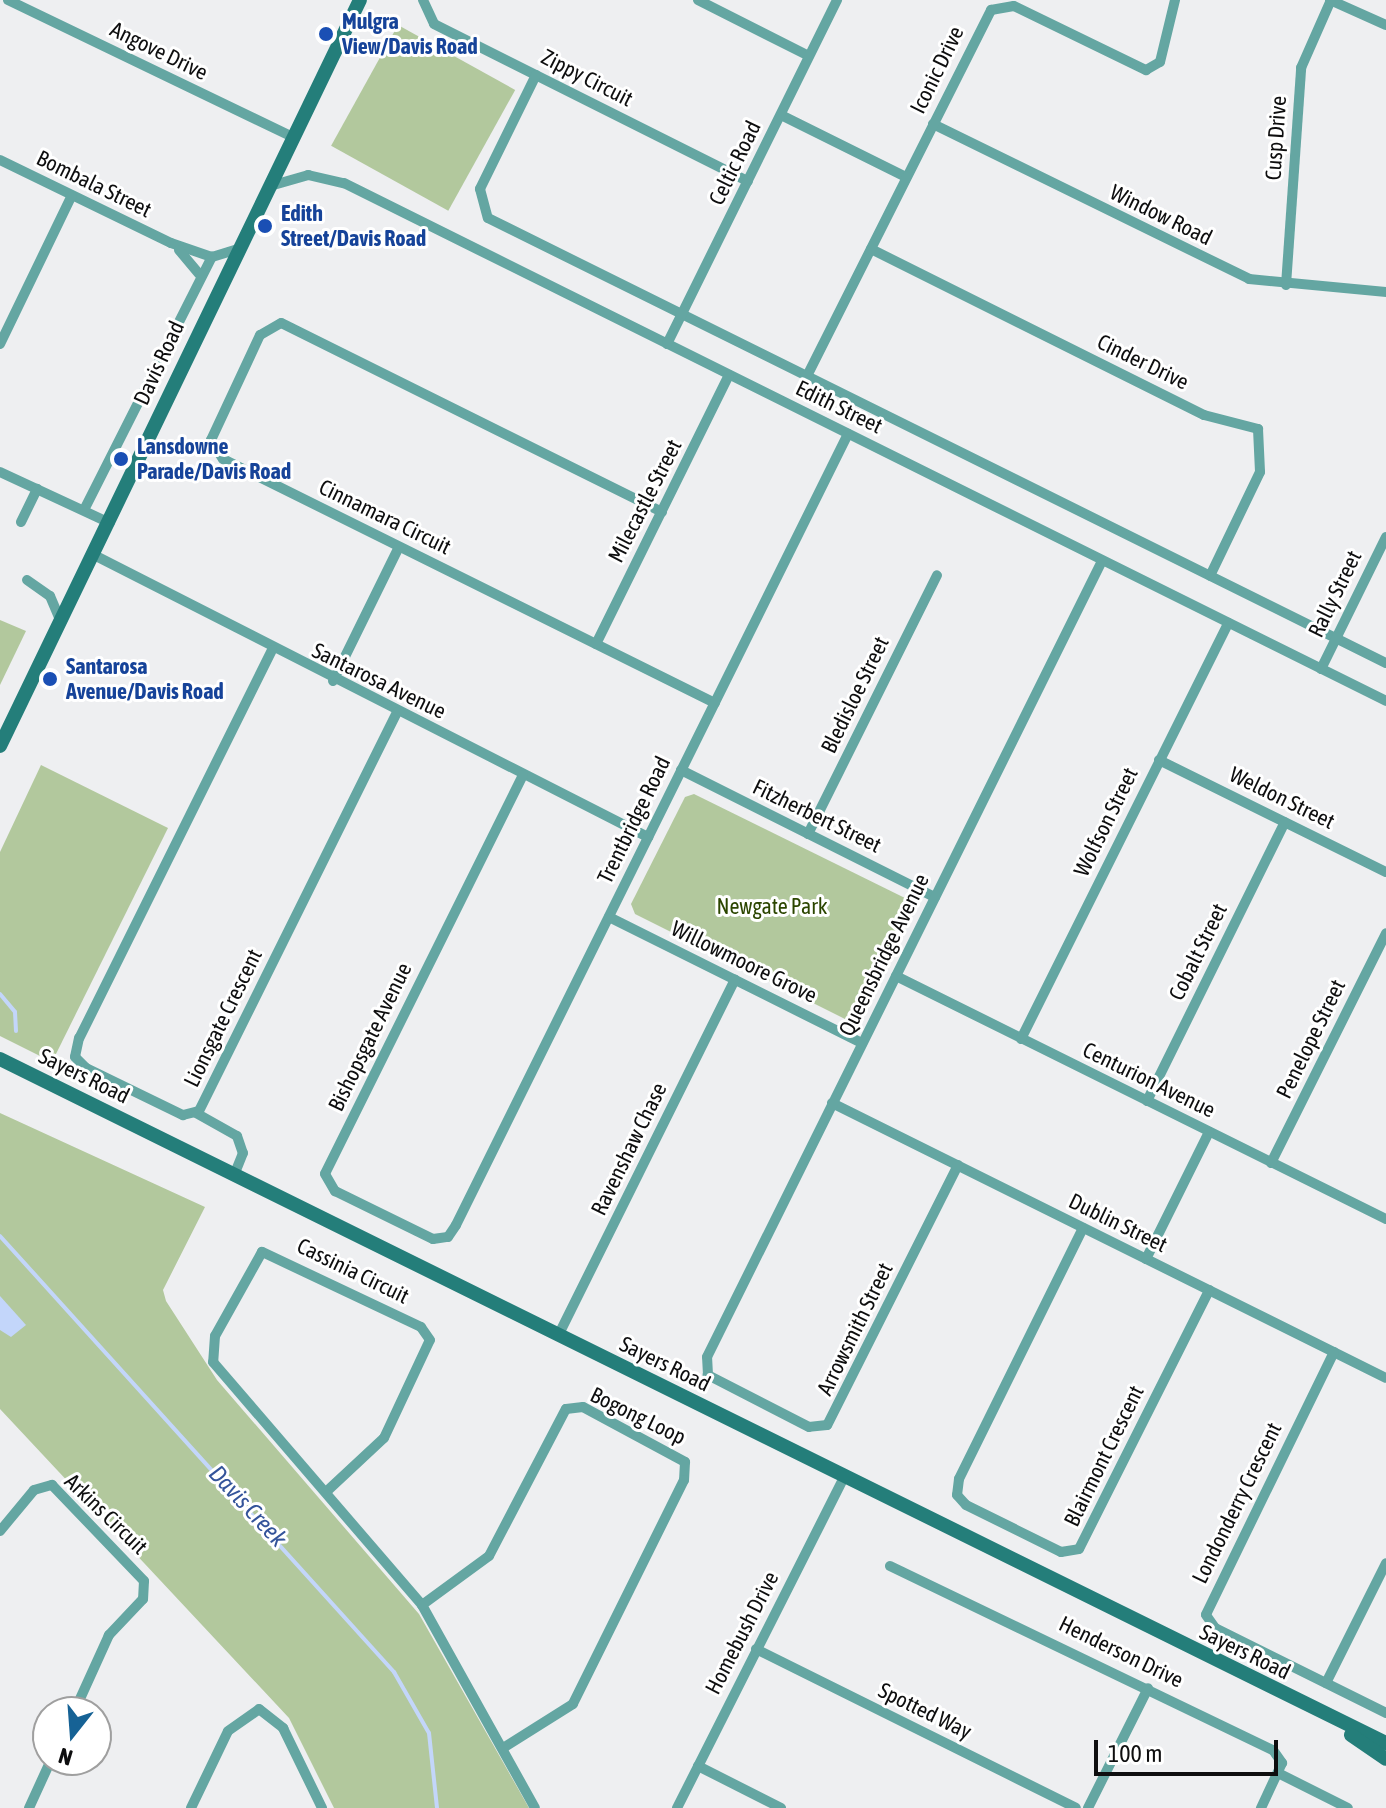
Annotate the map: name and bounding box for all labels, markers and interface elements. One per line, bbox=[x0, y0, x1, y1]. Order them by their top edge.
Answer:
place label: Mulgra View/Davis Road bbox=[342, 8, 478, 60]
street label: Angove Drive bbox=[106, 16, 212, 86]
street label: Iconic Drive bbox=[905, 22, 969, 118]
marker: Mulgra View/Davis Road bbox=[317, 25, 335, 43]
street label: Zippy Circuit bbox=[537, 44, 637, 112]
street label: Cusp Drive bbox=[1260, 95, 1292, 181]
street label: Celtic Road bbox=[703, 117, 767, 209]
street label: Bombala Street bbox=[32, 145, 156, 223]
street label: Window Road bbox=[1106, 179, 1216, 251]
place label: Edith Street/Davis Road bbox=[281, 200, 426, 252]
marker: Edith Street/Davis Road bbox=[256, 217, 274, 235]
street label: Davis Road bbox=[128, 317, 190, 409]
street label: Cinder Drive bbox=[1093, 329, 1193, 395]
street label: Edith Street bbox=[791, 375, 887, 439]
place label: Lansdowne Parade/Davis Road bbox=[137, 433, 291, 484]
street label: Milecastle Street bbox=[603, 435, 687, 567]
marker: Lansdowne Parade/Davis Road bbox=[112, 450, 130, 468]
street label: Cinnamara Circuit bbox=[315, 474, 455, 560]
street label: Rally Street bbox=[1303, 546, 1367, 642]
street label: Bledisloe Street bbox=[815, 632, 895, 758]
street label: Santarosa Avenue bbox=[308, 637, 450, 725]
place label: Santarosa Avenue/Davis Road bbox=[66, 653, 224, 704]
marker: Santarosa Avenue/Davis Road bbox=[41, 670, 59, 688]
street label: Trentbridge Road bbox=[592, 752, 676, 888]
street label: Weldon Street bbox=[1225, 761, 1339, 835]
street label: Wolfson Street bbox=[1068, 763, 1144, 881]
street label: Fitzherbert Street bbox=[748, 774, 886, 858]
street label: Queensbridge Avenue bbox=[833, 870, 935, 1040]
park label: Newgate Park bbox=[717, 894, 827, 920]
street label: Cobalt Street bbox=[1163, 899, 1233, 1005]
street label: Willowmoore Grove bbox=[667, 915, 821, 1009]
street label: Lionsgate Crescent bbox=[178, 945, 268, 1091]
street label: Bishopsgate Avenue bbox=[323, 959, 417, 1115]
street label: Penelope Street bbox=[1271, 975, 1351, 1103]
street label: Centurion Avenue bbox=[1079, 1037, 1219, 1123]
street label: Sayers Road bbox=[34, 1043, 134, 1109]
street label: Ravenshaw Chase bbox=[586, 1078, 672, 1220]
street label: Dublin Street bbox=[1064, 1188, 1172, 1258]
street label: Cassinia Circuit bbox=[293, 1233, 413, 1309]
street label: Arrowsmith Street bbox=[812, 1259, 898, 1399]
street label: Sayers Road bbox=[615, 1331, 715, 1397]
street label: Blairmont Crescent bbox=[1058, 1381, 1150, 1531]
street label: Bogong Loop bbox=[586, 1382, 690, 1450]
street label: Londonderry Crescent bbox=[1187, 1418, 1287, 1588]
water label: Davis Creek bbox=[203, 1459, 293, 1553]
street label: Arkins Circuit bbox=[59, 1468, 153, 1560]
street label: Homebush Drive bbox=[700, 1567, 784, 1699]
street label: Henderson Drive bbox=[1055, 1611, 1187, 1693]
street label: Sayers Road bbox=[1195, 1619, 1295, 1685]
street label: Spotted Way bbox=[874, 1677, 976, 1745]
north arrow bbox=[32, 1696, 112, 1776]
scale bar bbox=[1098, 1724, 1282, 1774]
text: 100 m bbox=[1108, 1740, 1162, 1767]
text: N bbox=[56, 1743, 76, 1771]

